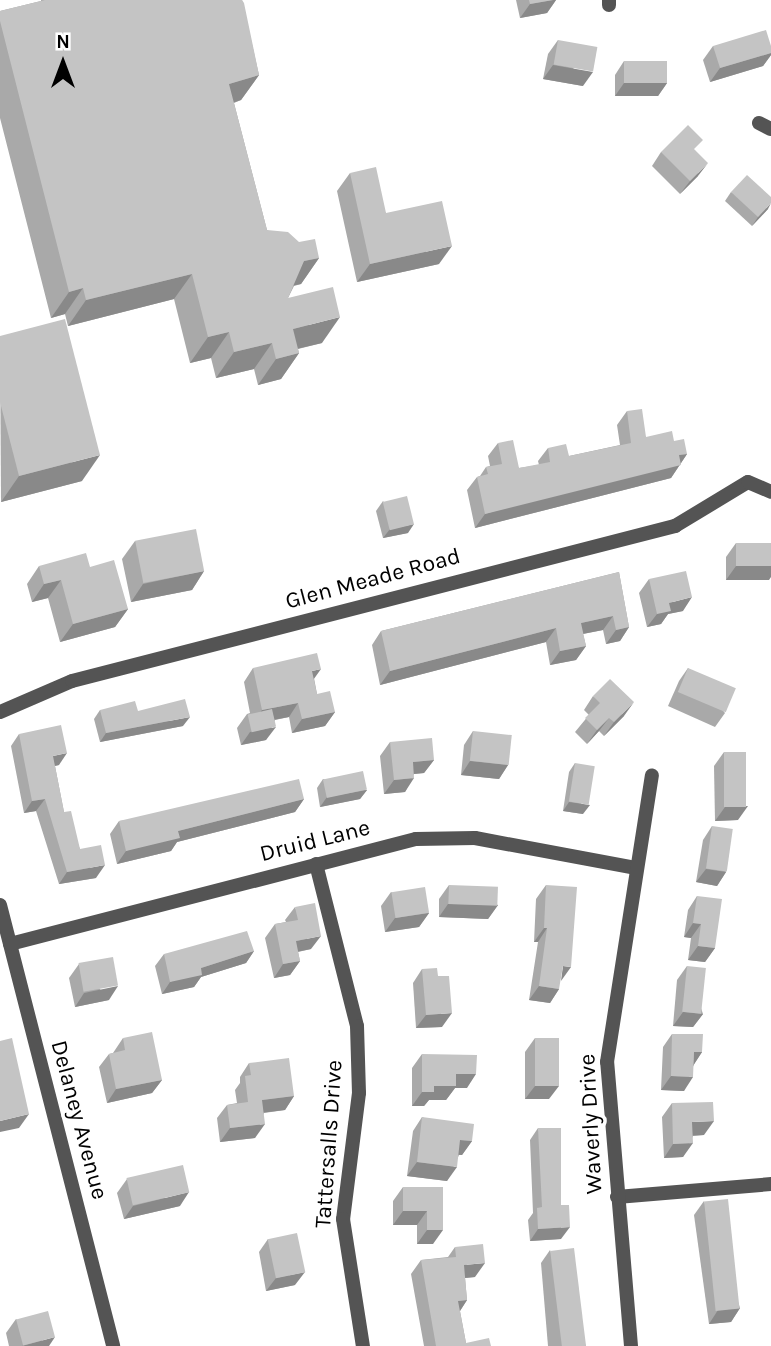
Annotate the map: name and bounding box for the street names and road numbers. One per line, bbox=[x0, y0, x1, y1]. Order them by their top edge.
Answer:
street label: Glen Meade Road bbox=[282, 542, 464, 616]
street label: Druid Lane bbox=[257, 814, 373, 868]
street label: Delaney Avenue bbox=[44, 1037, 114, 1203]
street label: Waverly Drive bbox=[574, 1053, 608, 1195]
street label: Tattersalls Drive bbox=[309, 1059, 349, 1229]

